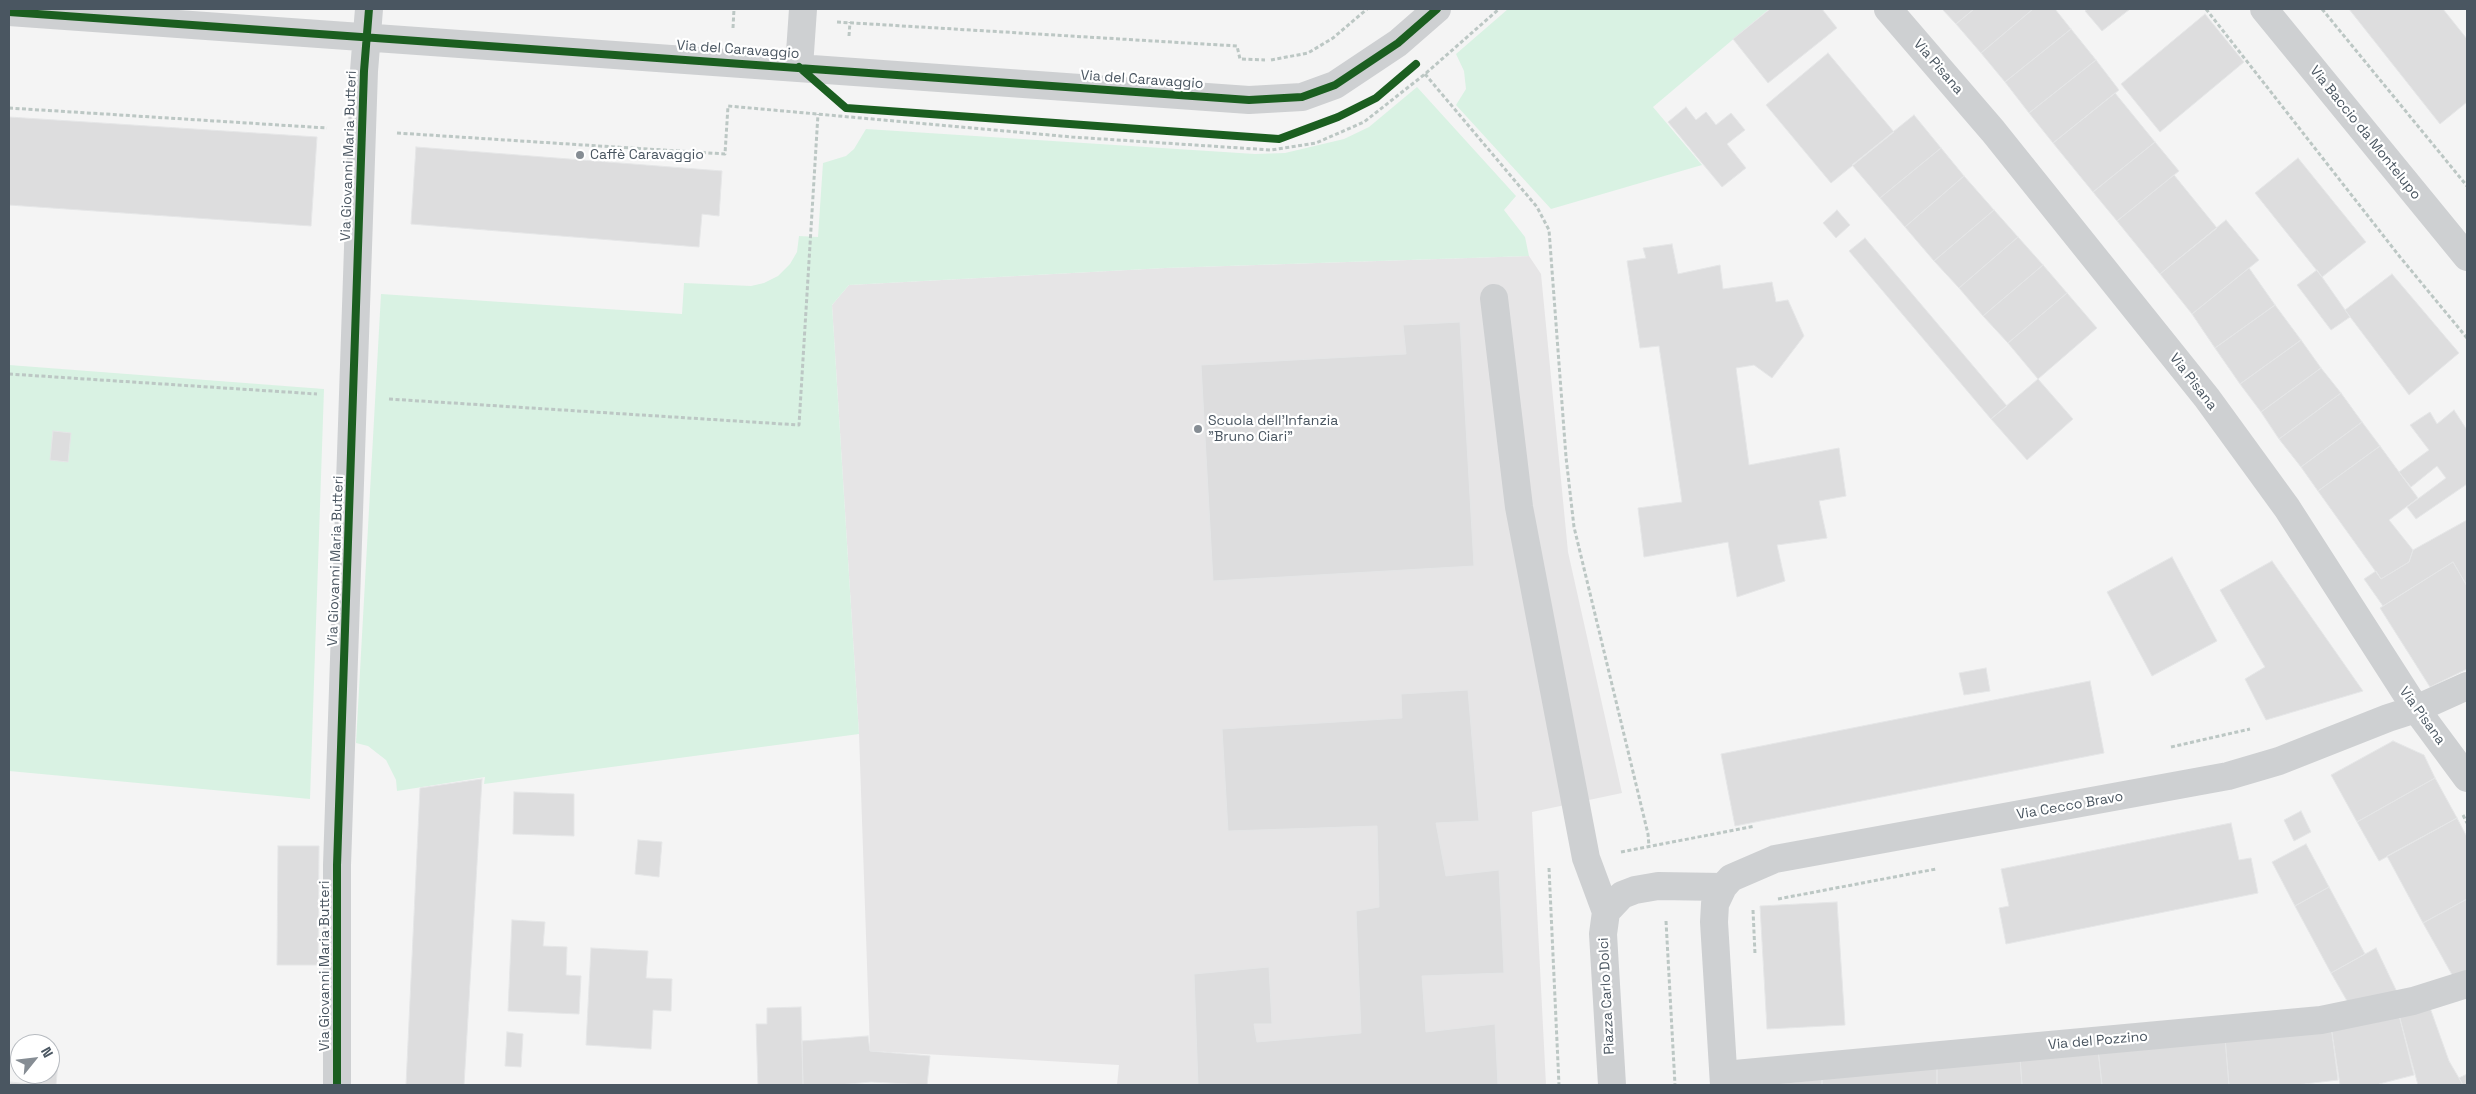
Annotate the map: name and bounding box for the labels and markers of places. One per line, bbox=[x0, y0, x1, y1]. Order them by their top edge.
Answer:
place label: Caffè Caravaggio bbox=[590, 147, 704, 163]
marker: Caffè Caravaggio bbox=[574, 149, 586, 161]
place label: Scuola dell'Infanzia "Bruno Ciari" bbox=[1208, 413, 1338, 446]
marker: Scuola dell'Infanzia "Bruno Ciari" bbox=[1192, 423, 1204, 435]

